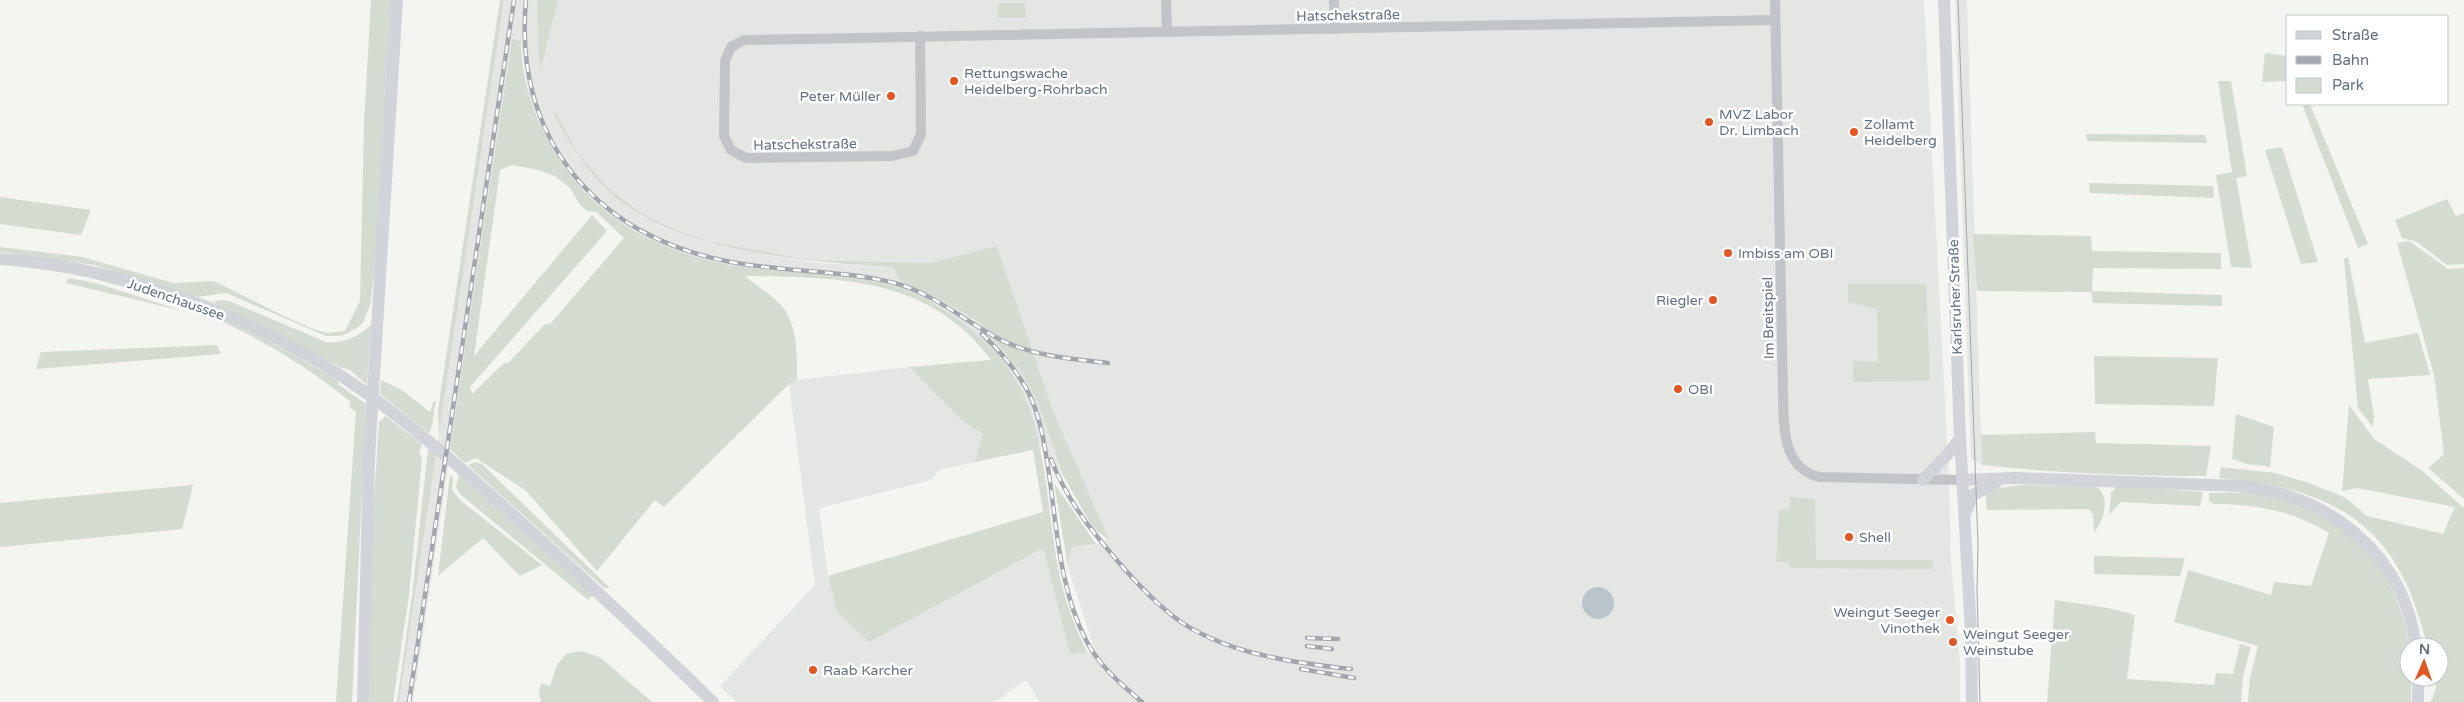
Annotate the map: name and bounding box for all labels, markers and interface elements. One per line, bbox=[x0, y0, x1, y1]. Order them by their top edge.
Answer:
street label: Hatschekstraße bbox=[1296, 6, 1400, 25]
legend bbox=[2286, 15, 2449, 105]
text: Straße bbox=[2332, 26, 2378, 44]
text: Bahn bbox=[2332, 51, 2369, 69]
place label: Rettungswache Heidelberg-Rohrbach bbox=[964, 65, 1108, 98]
marker: Rettungswache Heidelberg-Rohrbach bbox=[948, 75, 960, 87]
text: Park bbox=[2332, 76, 2364, 94]
place label: Peter Müller bbox=[800, 88, 882, 105]
marker: Peter Müller bbox=[885, 90, 897, 102]
place label: MVZ Labor Dr. Limbach bbox=[1719, 106, 1799, 139]
marker: MVZ Labor Dr. Limbach bbox=[1703, 116, 1715, 128]
place label: Zollamt Heidelberg bbox=[1864, 116, 1937, 149]
marker: Zollamt Heidelberg bbox=[1848, 126, 1860, 138]
street label: Hatschekstraße bbox=[753, 135, 857, 154]
street label: Karlsruher Straße bbox=[1945, 239, 1966, 355]
place label: Imbiss am OBI bbox=[1738, 245, 1834, 262]
marker: Imbiss am OBI bbox=[1722, 247, 1734, 259]
street label: Judenchaussee bbox=[125, 275, 227, 324]
street label: Im Breitspiel bbox=[1759, 277, 1778, 359]
place label: Riegler bbox=[1656, 292, 1704, 309]
marker: Riegler bbox=[1707, 294, 1719, 306]
place label: OBI bbox=[1688, 381, 1713, 398]
marker: OBI bbox=[1672, 383, 1684, 395]
place label: Shell bbox=[1859, 529, 1891, 546]
marker: Shell bbox=[1843, 531, 1855, 543]
place label: Weingut Seeger Vinothek bbox=[1834, 604, 1941, 637]
marker: Weingut Seeger Vinothek bbox=[1944, 614, 1956, 626]
place label: Weingut Seeger Weinstube bbox=[1963, 626, 2070, 659]
marker: Weingut Seeger Weinstube bbox=[1947, 636, 1959, 648]
north arrow bbox=[2399, 637, 2449, 687]
text: N bbox=[2419, 641, 2430, 658]
place label: Raab Karcher bbox=[823, 662, 913, 679]
marker: Raab Karcher bbox=[807, 664, 819, 676]

